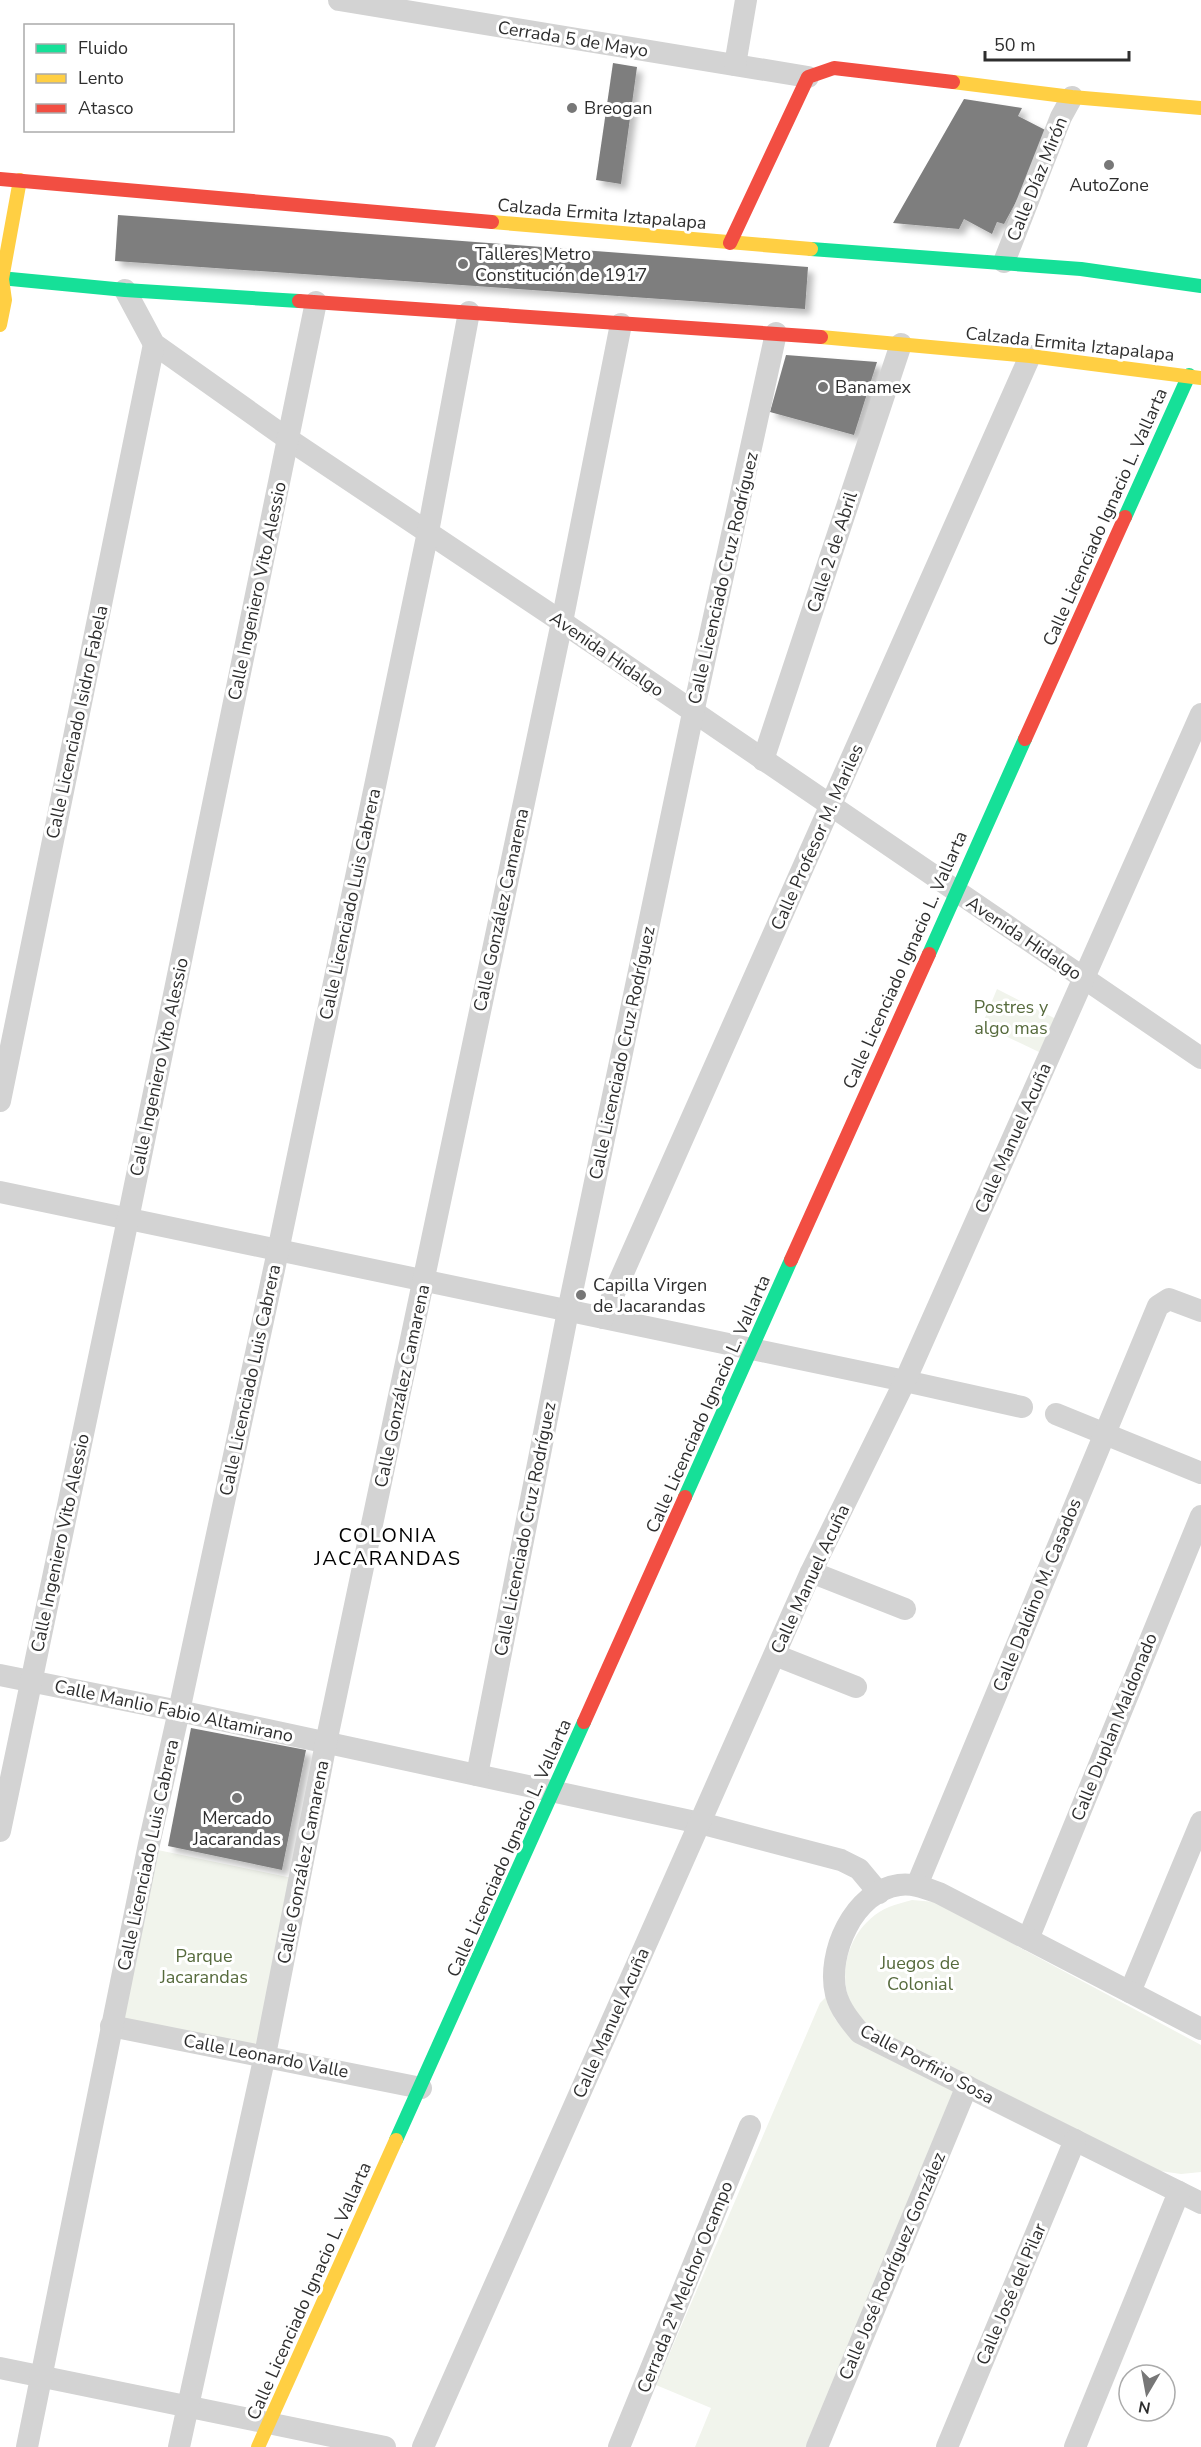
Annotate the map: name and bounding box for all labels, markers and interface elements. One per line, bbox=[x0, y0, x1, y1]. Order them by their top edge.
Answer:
street label: Cerrada 5 de Mayo bbox=[496, 15, 650, 63]
legend bbox=[24, 24, 234, 132]
scale bar bbox=[985, 24, 1129, 62]
text: 50 m bbox=[994, 33, 1036, 57]
text: Fluido bbox=[78, 36, 128, 60]
text: Lento bbox=[78, 66, 124, 90]
text: Atasco bbox=[78, 96, 134, 120]
place label: Breogan bbox=[584, 96, 652, 120]
marker: Breogan bbox=[565, 101, 579, 115]
street label: Calle Díaz Mirón bbox=[1001, 113, 1073, 245]
marker: AutoZone bbox=[1102, 158, 1116, 172]
place label: AutoZone bbox=[1069, 173, 1149, 197]
street label: Calzada Ermita Iztapalapa bbox=[496, 193, 708, 235]
place label: Talleres Metro Constitución de 1917 bbox=[475, 242, 647, 287]
marker: Talleres Metro Constitución de 1917 bbox=[456, 257, 470, 271]
street label: Calzada Ermita Iztapalapa bbox=[964, 321, 1176, 367]
place label: Banamex bbox=[835, 375, 911, 399]
marker: Banamex bbox=[816, 380, 830, 394]
street label: Calle Licenciado Ignacio L. Vallarta bbox=[1037, 384, 1173, 650]
street label: Calle Licenciado Cruz Rodríguez bbox=[682, 449, 764, 707]
street label: Calle Ingeniero Vito Alessio bbox=[222, 479, 292, 703]
street label: Calle 2 de Abril bbox=[801, 488, 863, 616]
street label: Calle Licenciado Isidro Fabela bbox=[41, 603, 113, 841]
street label: Avenida Hidalgo bbox=[545, 606, 669, 702]
street label: Calle Profesor M. Mariles bbox=[765, 740, 869, 934]
street label: Calle Licenciado Luis Cabrera bbox=[314, 786, 386, 1022]
street label: Calle González Camarena bbox=[468, 806, 534, 1014]
street label: Calle Licenciado Ignacio L. Vallarta bbox=[837, 827, 973, 1093]
street label: Avenida Hidalgo bbox=[962, 891, 1086, 985]
street label: Calle Licenciado Cruz Rodríguez bbox=[583, 924, 661, 1182]
street label: Calle Ingeniero Vito Alessio bbox=[124, 955, 194, 1179]
park label: Postres y algo mas bbox=[974, 995, 1049, 1040]
street label: Calle Manuel Acuña bbox=[969, 1059, 1057, 1217]
street label: Calle Licenciado Luis Cabrera bbox=[214, 1262, 286, 1498]
street label: Calle Licenciado Ignacio L. Vallarta bbox=[640, 1271, 776, 1537]
place label: Capilla Virgen de Jacarandas bbox=[593, 1273, 707, 1318]
street label: Calle González Camarena bbox=[369, 1282, 435, 1490]
marker: Capilla Virgen de Jacarandas bbox=[574, 1288, 588, 1302]
street label: Calle Licenciado Cruz Rodríguez bbox=[489, 1400, 561, 1658]
street label: Calle Ingeniero Vito Alessio bbox=[25, 1431, 95, 1655]
street label: Calle Daldino M. Casados bbox=[987, 1495, 1087, 1695]
street label: Calle Manuel Acuña bbox=[765, 1500, 855, 1658]
district label: COLONIA JACARANDAS bbox=[313, 1522, 462, 1572]
street label: Calle Duplan Maldonado bbox=[1065, 1629, 1163, 1825]
street label: Calle Manlio Fabio Altamirano bbox=[52, 1674, 296, 1748]
street label: Calle Licenciado Ignacio L. Vallarta bbox=[441, 1715, 577, 1981]
street label: Calle Licenciado Luis Cabrera bbox=[112, 1737, 184, 1973]
street label: Calle González Camarena bbox=[271, 1758, 335, 1966]
marker: Mercado Jacarandas bbox=[230, 1791, 244, 1805]
place label: Mercado Jacarandas bbox=[192, 1806, 281, 1851]
park label: Parque Jacarandas bbox=[159, 1944, 248, 1989]
street label: Calle Manuel Acuña bbox=[567, 1944, 655, 2102]
park label: Juegos de Colonial bbox=[879, 1951, 960, 1996]
street label: Calle Porfirio Sosa bbox=[856, 2019, 998, 2109]
street label: Calle Leonardo Valle bbox=[181, 2028, 351, 2084]
street label: Calle José Rodríguez González bbox=[833, 2148, 951, 2384]
street label: Calle Licenciado Ignacio L. Vallarta bbox=[241, 2158, 377, 2424]
street label: Cerrada 2ª Melchor Ocampo bbox=[631, 2177, 739, 2397]
street label: Calle José del Pilar bbox=[970, 2219, 1052, 2369]
north arrow bbox=[1117, 2363, 1177, 2423]
text: N bbox=[1137, 2395, 1152, 2419]

